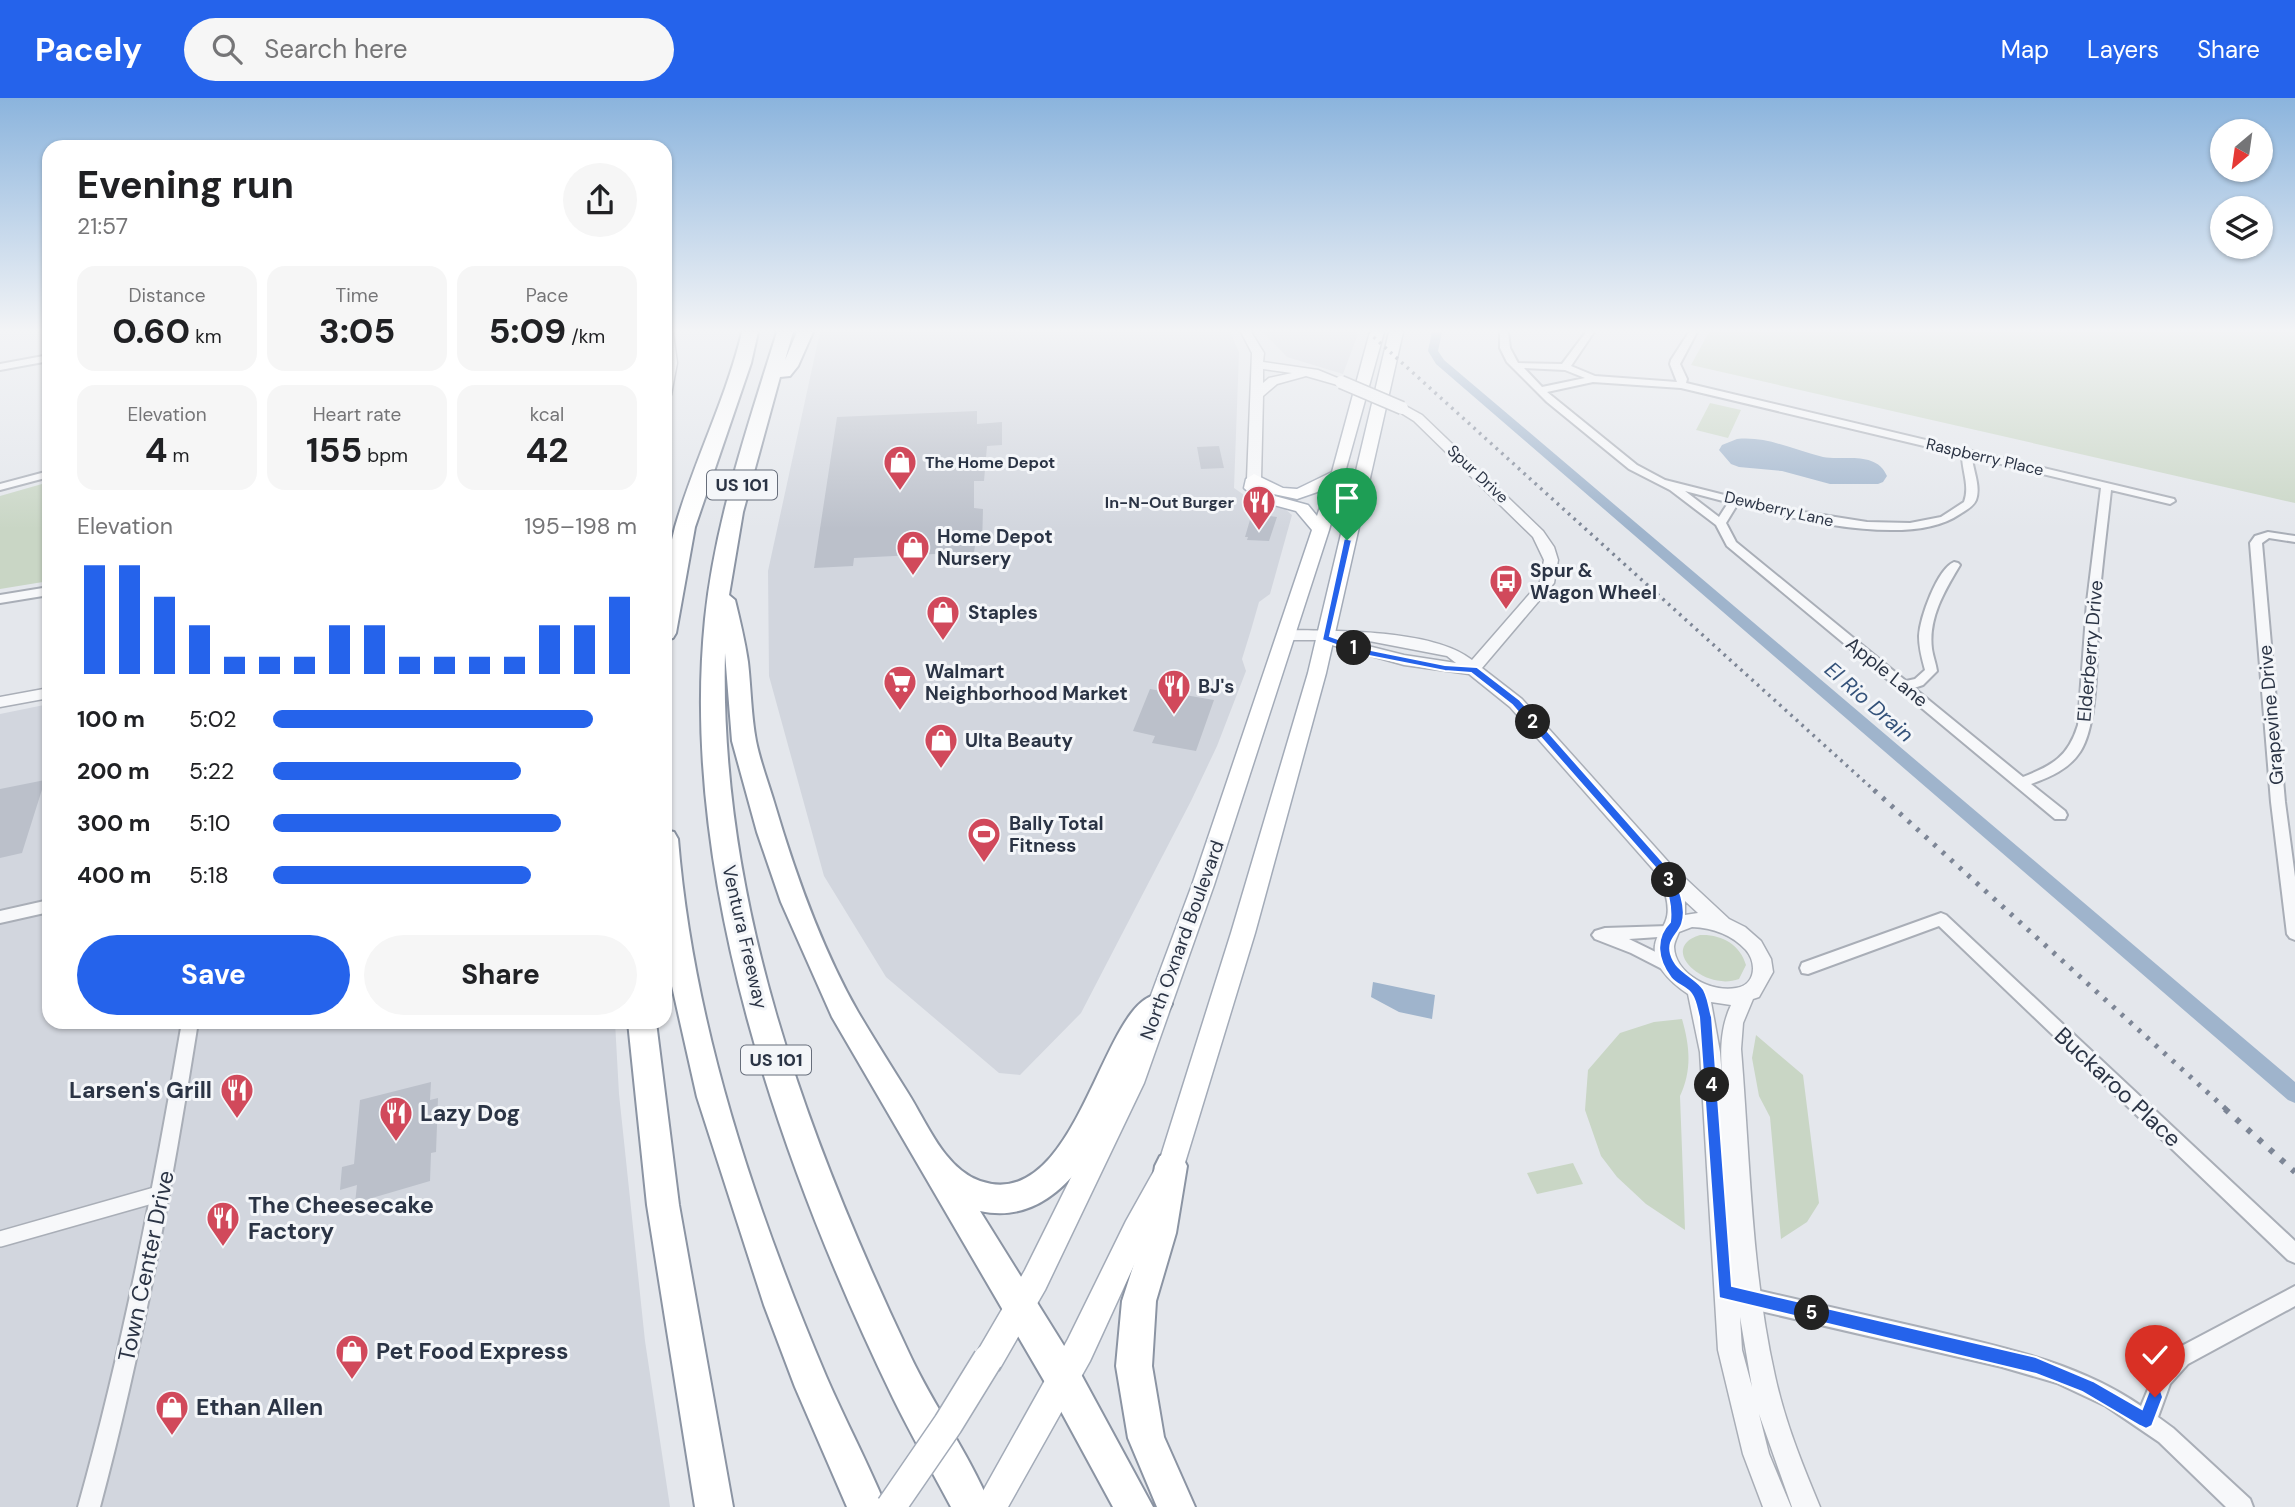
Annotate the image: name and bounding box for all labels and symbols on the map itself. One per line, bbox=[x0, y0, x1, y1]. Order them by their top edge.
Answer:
north arrow bbox=[2210, 119, 2273, 182]
street label: Raspberry Place bbox=[1924, 433, 2046, 481]
street label: Spur Drive bbox=[1443, 440, 1513, 508]
shop icon: The Home Depot bbox=[881, 443, 919, 492]
place label: The Home Depot bbox=[925, 452, 1055, 473]
pin bbox=[1317, 468, 1377, 540]
road number: US 101 bbox=[707, 470, 777, 500]
restaurant icon: In-N-Out Burger bbox=[1240, 483, 1278, 532]
street label: Dewberry Lane bbox=[1722, 486, 1836, 532]
place label: In-N-Out Burger bbox=[1105, 492, 1234, 513]
place label: Home Depot Nursery bbox=[937, 524, 1053, 571]
shop icon: Home Depot Nursery bbox=[894, 528, 932, 577]
place label: Spur & Wagon Wheel bbox=[1530, 558, 1657, 605]
bus stop icon: Spur & Wagon Wheel bbox=[1487, 562, 1525, 611]
street label: Elderberry Drive bbox=[2071, 579, 2109, 723]
shop icon: Staples bbox=[924, 593, 962, 642]
place label: Staples bbox=[968, 600, 1038, 625]
pin: 1 bbox=[1336, 630, 1372, 666]
street label: Apple Lane bbox=[1841, 631, 1933, 713]
street label: Grapevine Drive bbox=[2252, 644, 2290, 786]
water label: El Rio Drain bbox=[1819, 656, 1919, 748]
place label: Walmart Neighborhood Market bbox=[925, 659, 1128, 706]
supermarket icon: Walmart Neighborhood Market bbox=[881, 663, 919, 712]
restaurant icon: BJ's bbox=[1155, 667, 1193, 716]
place label: BJ's bbox=[1198, 674, 1234, 699]
pin: 2 bbox=[1516, 704, 1550, 740]
shop icon: Ulta Beauty bbox=[922, 721, 960, 770]
place label: Ulta Beauty bbox=[965, 728, 1074, 753]
place label: Bally Total Fitness bbox=[1009, 811, 1104, 858]
sports icon: Bally Total Fitness bbox=[965, 815, 1003, 864]
street label: North Oxnard Boulevard bbox=[1134, 837, 1230, 1043]
pin: 3 bbox=[1652, 862, 1686, 898]
street label: Ventura Freeway bbox=[716, 863, 774, 1012]
street label: Buckaroo Place bbox=[2048, 1020, 2188, 1154]
road number: US 101 bbox=[741, 1045, 811, 1074]
pin: 4 bbox=[1694, 1068, 1730, 1102]
restaurant icon: Larsen's Grill bbox=[218, 1071, 256, 1120]
place label: Larsen's Grill bbox=[69, 1075, 212, 1105]
restaurant icon: Lazy Dog bbox=[377, 1094, 415, 1143]
place label: Lazy Dog bbox=[420, 1098, 520, 1128]
street label: Town Center Drive bbox=[111, 1168, 181, 1364]
place label: The Cheesecake Factory bbox=[248, 1190, 434, 1246]
restaurant icon: The Cheesecake Factory bbox=[204, 1199, 242, 1248]
pin: 5 bbox=[1794, 1296, 1829, 1330]
pin bbox=[2125, 1325, 2185, 1397]
shop icon: Pet Food Express bbox=[333, 1332, 371, 1381]
place label: Pet Food Express bbox=[376, 1336, 568, 1366]
shop icon: Ethan Allen bbox=[153, 1388, 191, 1437]
place label: Ethan Allen bbox=[196, 1392, 323, 1422]

